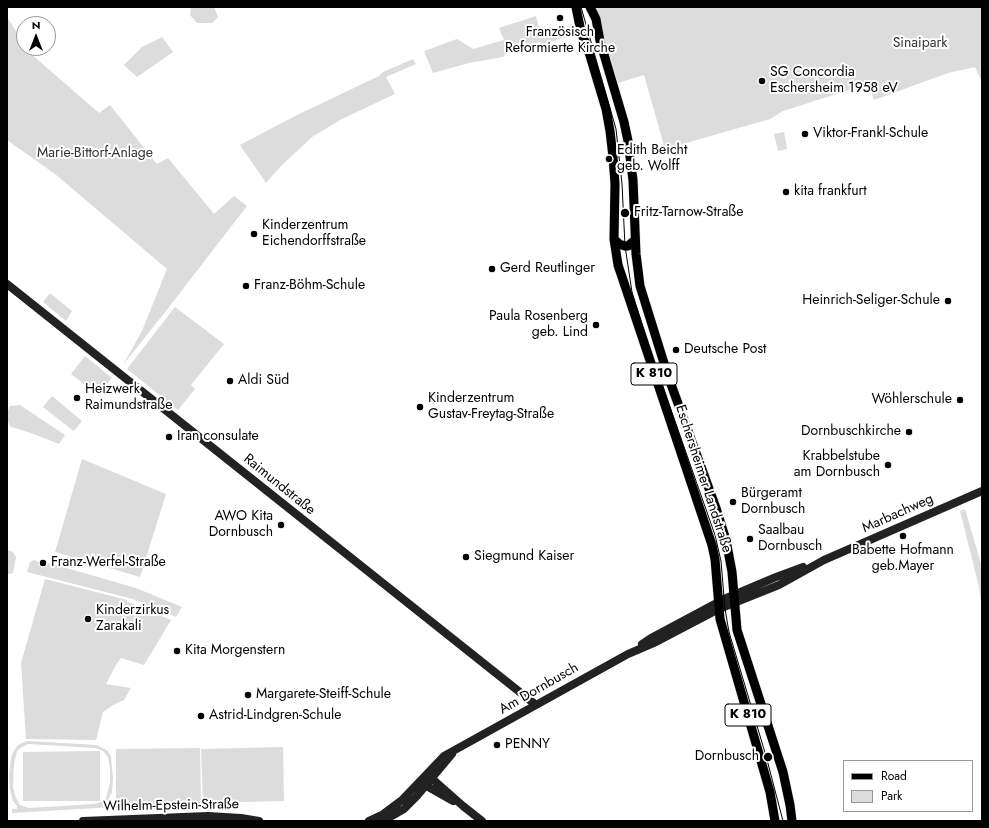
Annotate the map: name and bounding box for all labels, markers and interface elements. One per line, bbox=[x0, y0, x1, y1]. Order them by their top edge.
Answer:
marker: Französisch Reformierte Kirche bbox=[555, 13, 565, 23]
north arrow bbox=[16, 16, 56, 56]
text: N bbox=[32, 17, 40, 33]
place label: Französisch Reformierte Kirche bbox=[505, 25, 615, 58]
park label: Sinaipark bbox=[893, 36, 947, 52]
place label: SG Concordia Eschersheim 1958 eV bbox=[770, 65, 898, 98]
marker: SG Concordia Eschersheim 1958 eV bbox=[757, 76, 767, 86]
place label: Viktor-Frankl-Schule bbox=[813, 126, 928, 142]
marker: Viktor-Frankl-Schule bbox=[800, 129, 810, 139]
place label: Edith Beicht geb. Wolff bbox=[617, 143, 687, 176]
park label: Marie-Bittorf-Anlage bbox=[37, 146, 153, 162]
marker: Edith Beicht geb. Wolff bbox=[604, 154, 614, 164]
place label: kita frankfurt bbox=[794, 184, 867, 200]
marker: kita frankfurt bbox=[781, 187, 791, 197]
place label: Fritz-Tarnow-Straße bbox=[634, 205, 743, 221]
marker: Fritz-Tarnow-Straße bbox=[619, 207, 631, 219]
place label: Kinderzentrum Eichendorffstraße bbox=[262, 218, 366, 250]
marker: Kinderzentrum Eichendorffstraße bbox=[249, 229, 259, 239]
place label: Gerd Reutlinger bbox=[500, 261, 595, 277]
marker: Gerd Reutlinger bbox=[487, 264, 497, 274]
place label: Franz-Böhm-Schule bbox=[254, 278, 365, 294]
marker: Franz-Böhm-Schule bbox=[241, 281, 251, 291]
place label: Heinrich-Seliger-Schule bbox=[802, 293, 940, 309]
marker: Heinrich-Seliger-Schule bbox=[943, 296, 953, 306]
place label: Paula Rosenberg geb. Lind bbox=[489, 309, 588, 342]
marker: Paula Rosenberg geb. Lind bbox=[591, 320, 601, 330]
place label: Deutsche Post bbox=[684, 342, 766, 358]
marker: Deutsche Post bbox=[671, 345, 681, 355]
road number: K 810 bbox=[631, 363, 677, 385]
place label: Aldi Süd bbox=[238, 373, 289, 389]
marker: Aldi Süd bbox=[225, 376, 235, 386]
place label: Heizwerk Raimundstraße bbox=[85, 382, 172, 414]
place label: Kinderzentrum Gustav-Freytag-Straße bbox=[428, 391, 554, 424]
place label: Wöhlerschule bbox=[872, 392, 952, 408]
marker: Heizwerk Raimundstraße bbox=[72, 393, 82, 403]
marker: Wöhlerschule bbox=[955, 395, 965, 405]
marker: Kinderzentrum Gustav-Freytag-Straße bbox=[415, 402, 425, 412]
street label: Eschersheimer Landstraße bbox=[671, 403, 735, 555]
place label: Dornbuschkirche bbox=[801, 424, 901, 440]
marker: Dornbuschkirche bbox=[904, 427, 914, 437]
place label: Iran consulate bbox=[177, 429, 259, 445]
marker: Iran consulate bbox=[164, 432, 174, 442]
place label: Krabbelstube am Dornbusch bbox=[794, 449, 880, 482]
street label: Raimundstraße bbox=[240, 451, 318, 519]
marker: Krabbelstube am Dornbusch bbox=[883, 460, 893, 470]
place label: Bürgeramt Dornbusch bbox=[741, 486, 805, 518]
street label: Marbachweg bbox=[860, 491, 936, 537]
marker: Bürgeramt Dornbusch bbox=[728, 497, 738, 507]
place label: AWO Kita Dornbusch bbox=[209, 509, 273, 542]
marker: AWO Kita Dornbusch bbox=[276, 520, 286, 530]
place label: Saalbau Dornbusch bbox=[758, 523, 822, 556]
marker: Babette Hofmann geb.Mayer bbox=[898, 531, 908, 541]
marker: Saalbau Dornbusch bbox=[745, 534, 755, 544]
place label: Babette Hofmann geb.Mayer bbox=[852, 543, 954, 576]
place label: Siegmund Kaiser bbox=[474, 549, 574, 565]
marker: Siegmund Kaiser bbox=[461, 552, 471, 562]
place label: Franz-Werfel-Straße bbox=[51, 555, 166, 571]
marker: Franz-Werfel-Straße bbox=[38, 558, 48, 568]
place label: Kinderzirkus Zarakali bbox=[96, 603, 169, 636]
marker: Kinderzirkus Zarakali bbox=[83, 614, 93, 624]
place label: Kita Morgenstern bbox=[185, 643, 285, 659]
marker: Kita Morgenstern bbox=[172, 646, 182, 656]
street label: Am Dornbusch bbox=[496, 660, 582, 718]
place label: Margarete-Steiff-Schule bbox=[256, 687, 391, 703]
marker: Margarete-Steiff-Schule bbox=[243, 690, 253, 700]
road number: K 810 bbox=[725, 704, 771, 726]
place label: Astrid-Lindgren-Schule bbox=[209, 708, 341, 724]
marker: Astrid-Lindgren-Schule bbox=[196, 711, 206, 721]
place label: PENNY bbox=[505, 737, 550, 753]
marker: PENNY bbox=[492, 740, 502, 750]
place label: Dornbusch bbox=[695, 749, 759, 765]
marker: Dornbusch bbox=[762, 751, 774, 763]
legend bbox=[843, 760, 973, 812]
text: Road bbox=[881, 767, 907, 785]
text: Park bbox=[881, 787, 902, 805]
street label: Wilhelm-Epstein-Straße bbox=[103, 796, 239, 816]

